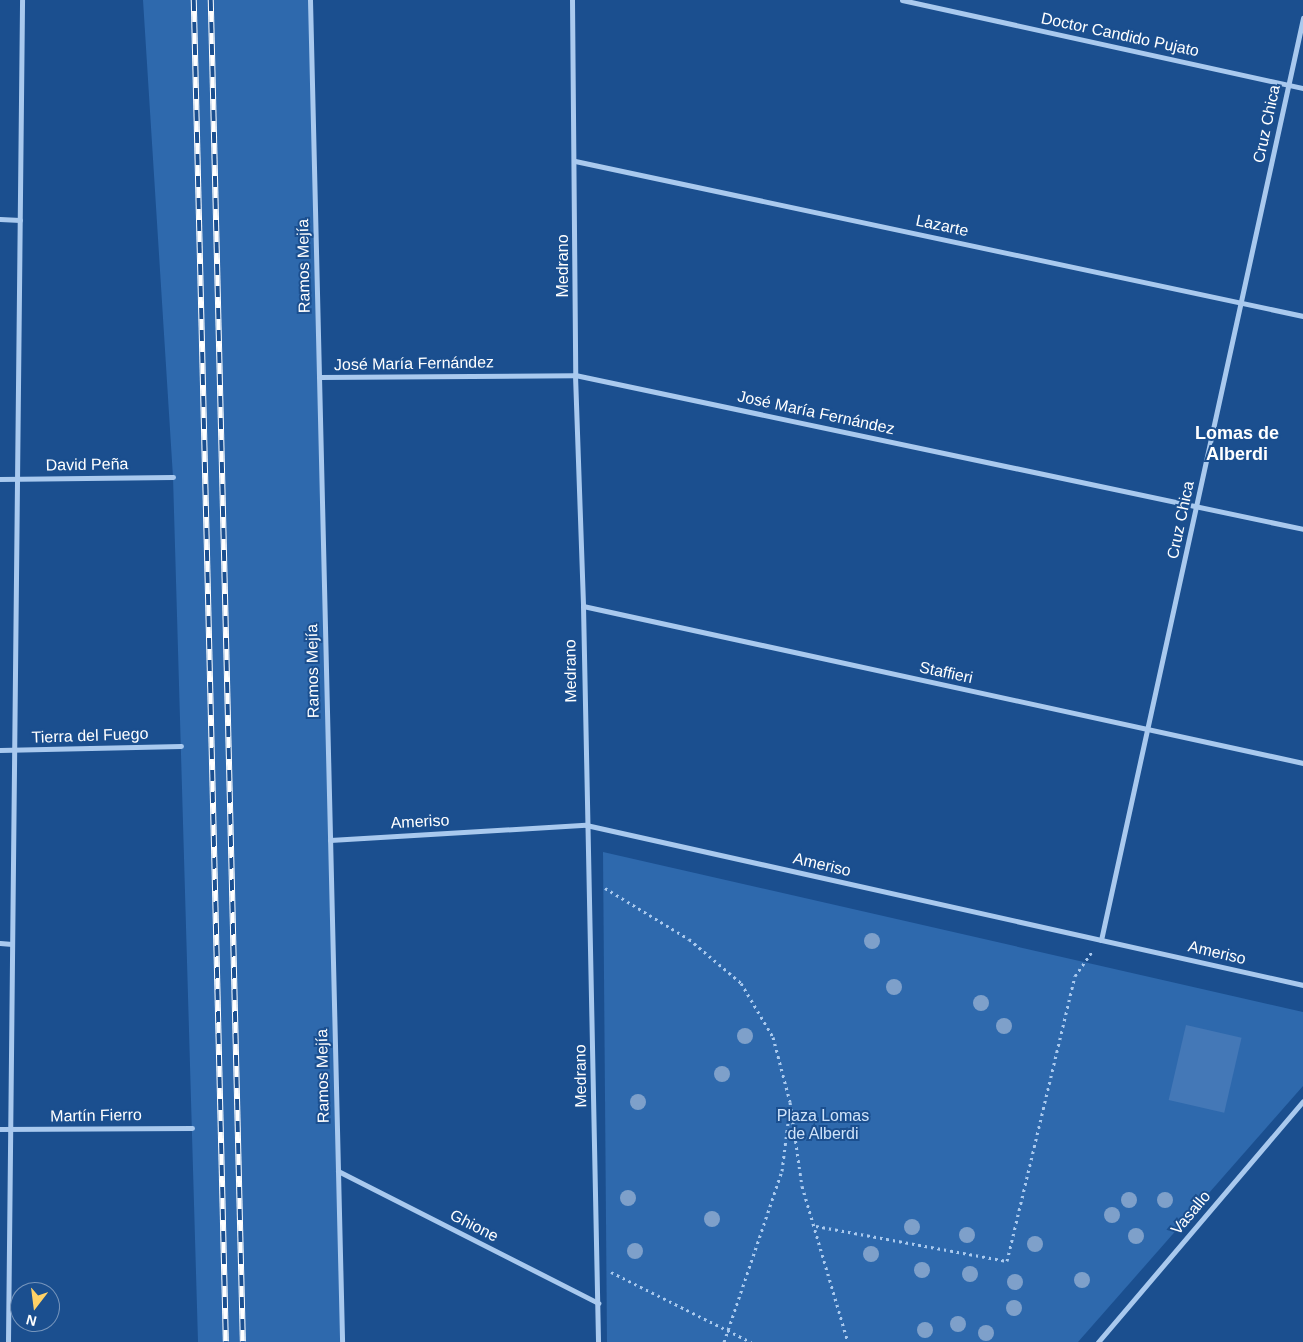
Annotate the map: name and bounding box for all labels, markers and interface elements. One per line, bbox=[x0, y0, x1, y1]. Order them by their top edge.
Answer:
street label: Doctor Candido Pujato bbox=[1039, 9, 1201, 61]
street label: Cruz Chica bbox=[1249, 83, 1285, 165]
street label: Lazarte bbox=[914, 211, 970, 241]
street label: Ramos Mejía bbox=[294, 219, 314, 313]
street label: Medrano bbox=[553, 234, 573, 298]
street label: José María Fernández bbox=[334, 353, 494, 375]
street label: José María Fernández bbox=[736, 387, 896, 439]
district label: Lomas de Alberdi bbox=[1195, 423, 1279, 466]
street label: David Peña bbox=[45, 455, 129, 475]
street label: Cruz Chica bbox=[1163, 479, 1199, 561]
street label: Ramos Mejía bbox=[303, 624, 323, 718]
street label: Medrano bbox=[561, 639, 581, 703]
street label: Staffieri bbox=[918, 658, 974, 688]
street label: Tierra del Fuego bbox=[31, 724, 149, 748]
street label: Ameriso bbox=[390, 811, 450, 833]
street label: Ameriso bbox=[791, 849, 853, 881]
street label: Ameriso bbox=[1186, 937, 1248, 969]
street label: Ramos Mejía bbox=[313, 1029, 333, 1123]
street label: Medrano bbox=[571, 1044, 591, 1108]
street label: Martín Fierro bbox=[50, 1106, 142, 1126]
park label: Plaza Lomas de Alberdi bbox=[777, 1106, 869, 1144]
street label: Vasallo bbox=[1167, 1187, 1215, 1239]
street label: Ghione bbox=[447, 1206, 501, 1246]
north arrow bbox=[10, 1282, 60, 1332]
text: N bbox=[24, 1311, 38, 1330]

